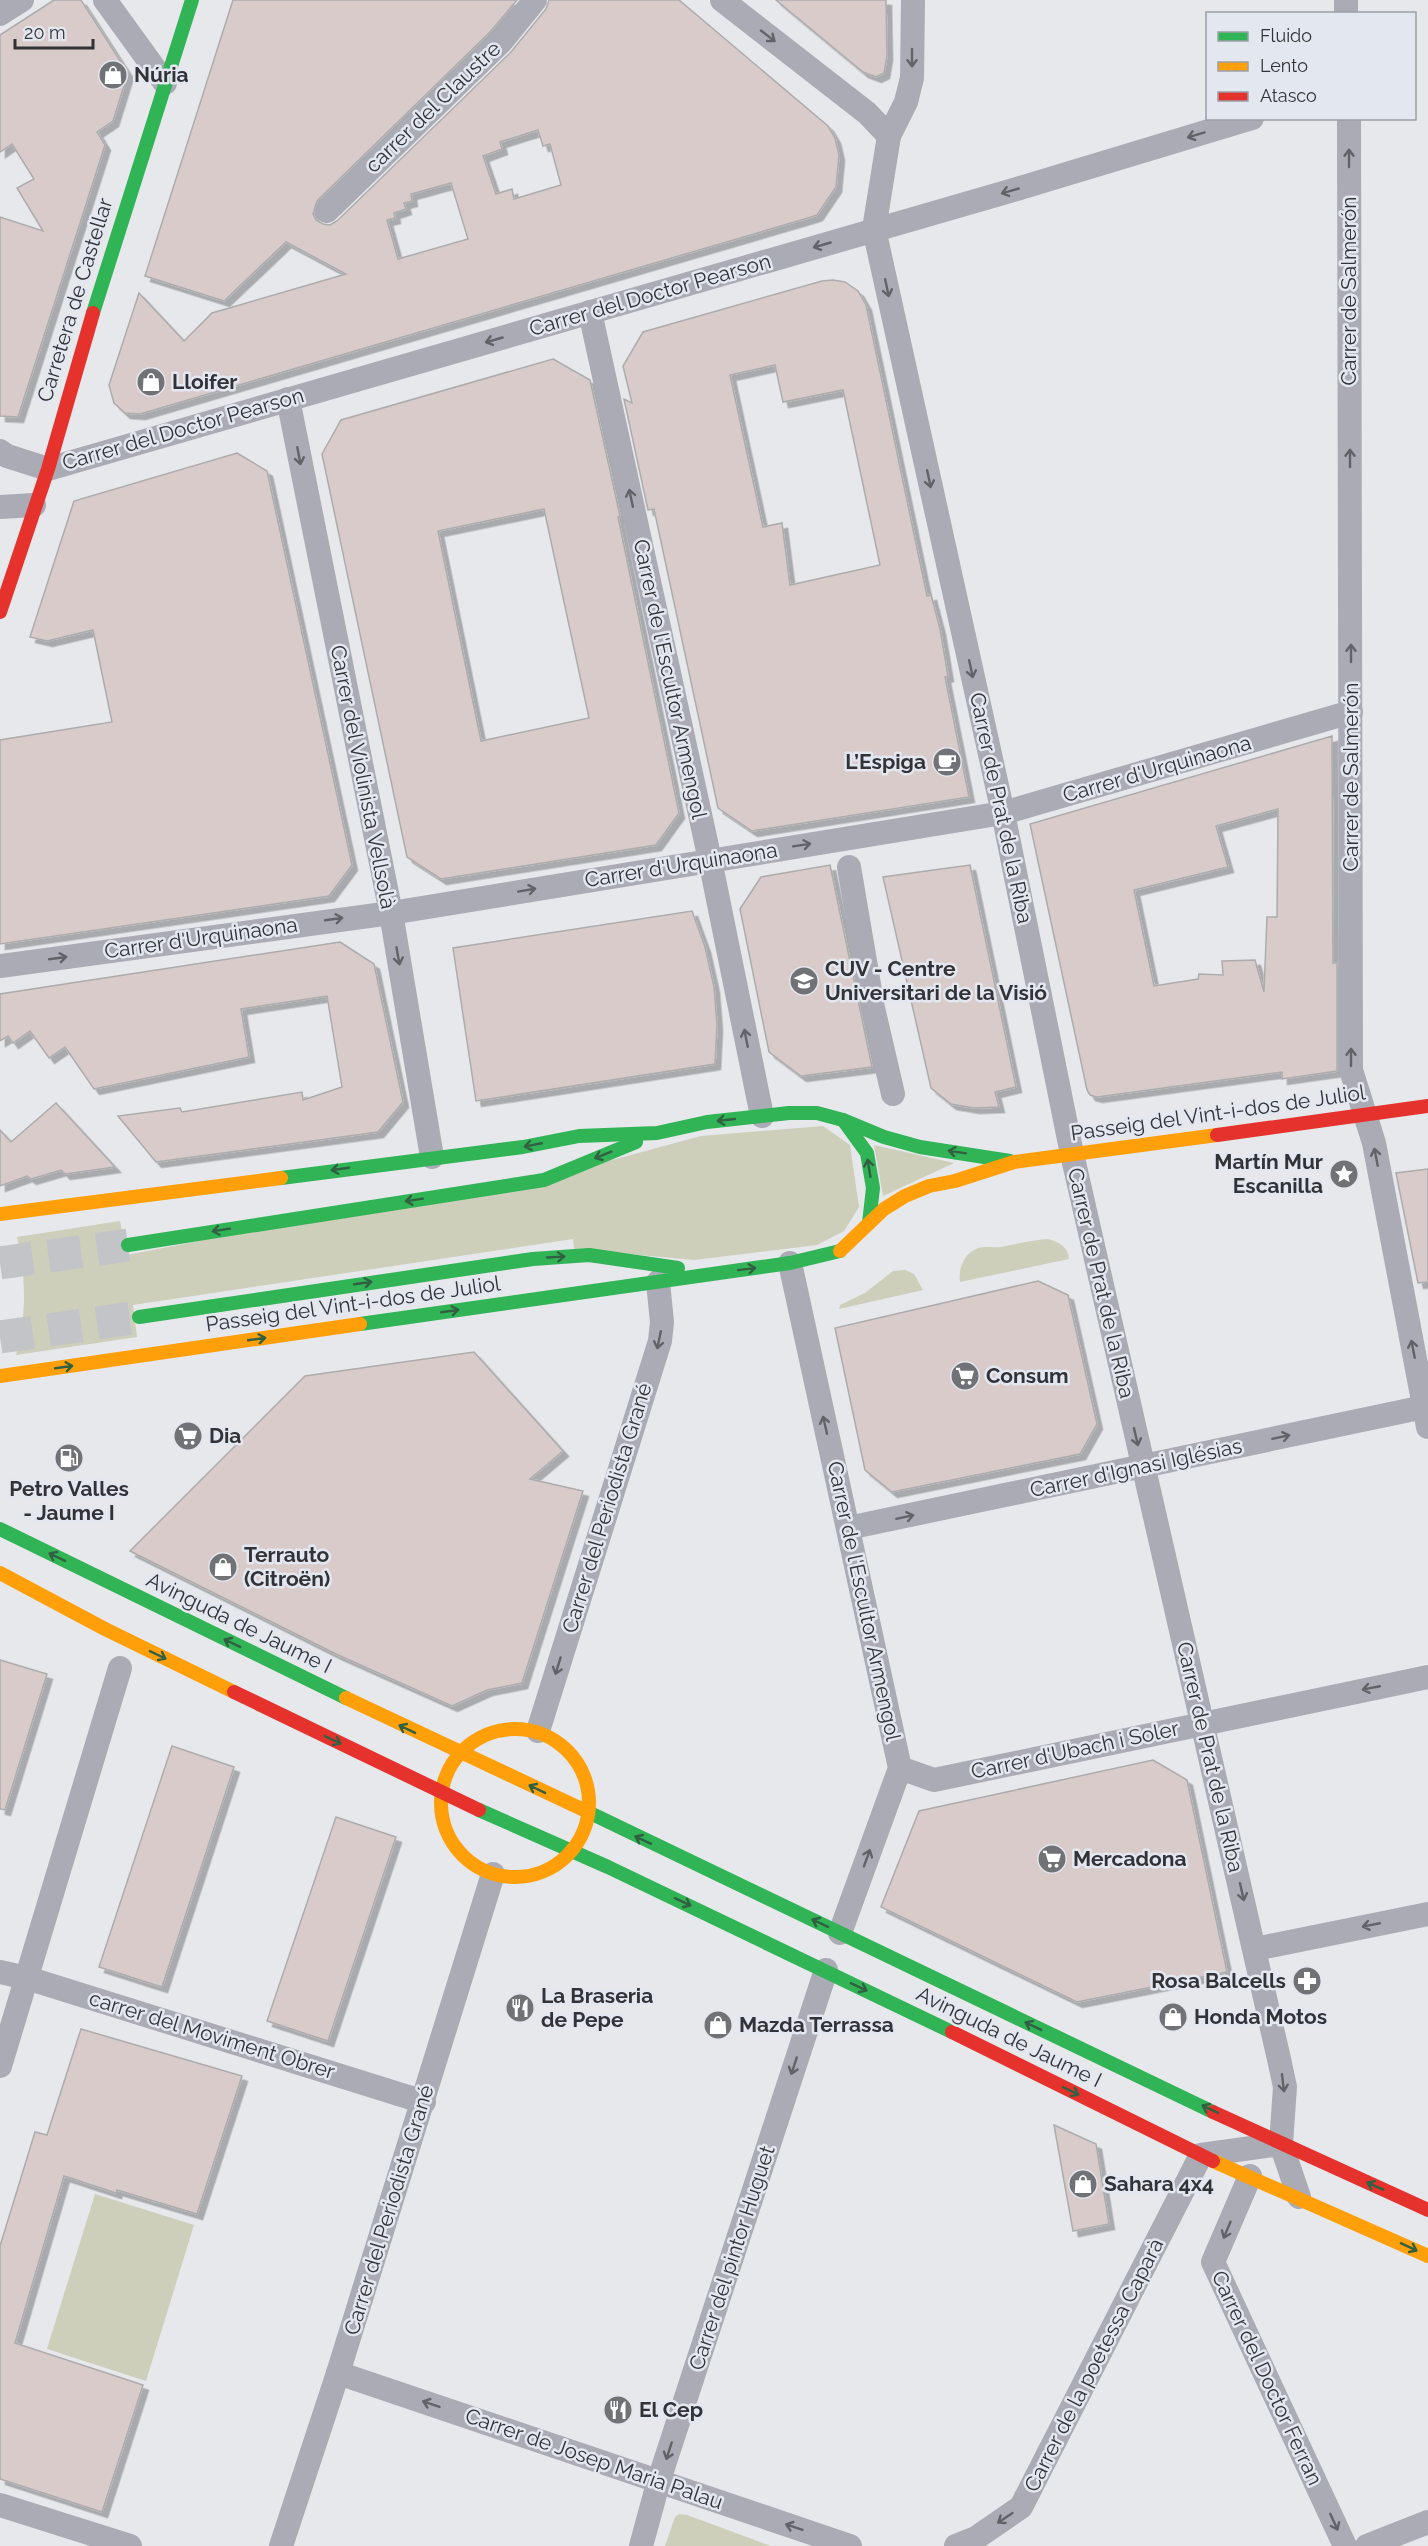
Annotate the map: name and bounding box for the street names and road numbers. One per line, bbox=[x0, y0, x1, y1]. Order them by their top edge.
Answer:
street label: carrer del Claustre bbox=[360, 36, 505, 178]
street label: Carretera de Castellar bbox=[32, 194, 118, 405]
street label: Carrer de Salmerón bbox=[1336, 197, 1361, 385]
street label: Carrer del Doctor Pearson bbox=[526, 248, 774, 341]
street label: Carrer del Doctor Pearson bbox=[59, 382, 307, 475]
street label: Carrer de l'Escultor Armengol bbox=[629, 537, 712, 821]
street label: Carrer del Violinista Vellsolà bbox=[326, 643, 401, 911]
street label: Carrer de Salmerón bbox=[1338, 683, 1363, 871]
street label: Carrer de Prat de la Riba bbox=[965, 690, 1038, 926]
street label: Carrer d'Urquinaona bbox=[1060, 730, 1254, 807]
street label: Carrer d'Urquinaona bbox=[583, 837, 779, 892]
street label: Carrer d'Urquinaona bbox=[103, 912, 299, 963]
street label: Passeig del Vint-i-dos de Juliol bbox=[1069, 1079, 1367, 1146]
street label: Carrer de Prat de la Riba bbox=[1063, 1165, 1140, 1400]
street label: Passeig del Vint-i-dos de Juliol bbox=[204, 1270, 502, 1337]
street label: Carrer del Periodista Grané bbox=[557, 1380, 657, 1636]
street label: Carrer d'Ignasi Iglésias bbox=[1028, 1433, 1244, 1502]
street label: Carrer de l'Escultor Armengol bbox=[823, 1459, 906, 1743]
street label: Avinguda de Jaume I bbox=[142, 1567, 336, 1678]
street label: Carrer de Prat de la Riba bbox=[1172, 1639, 1249, 1874]
street label: Carrer d'Ubach i Soler bbox=[969, 1715, 1182, 1784]
street label: Avinguda de Jaume I bbox=[912, 1981, 1106, 2092]
street label: carrer del Moviment Obrer bbox=[86, 1985, 339, 2084]
street label: Carrer del Periodista Grané bbox=[339, 2082, 439, 2338]
street label: Carrer del pintor Huguet bbox=[683, 2142, 780, 2373]
street label: Carrer de la poetessa Caparà bbox=[1019, 2234, 1168, 2496]
street label: Carrer del Doctor Ferran bbox=[1207, 2267, 1328, 2489]
street label: Carrer de Josep Maria Palau bbox=[462, 2403, 726, 2514]

